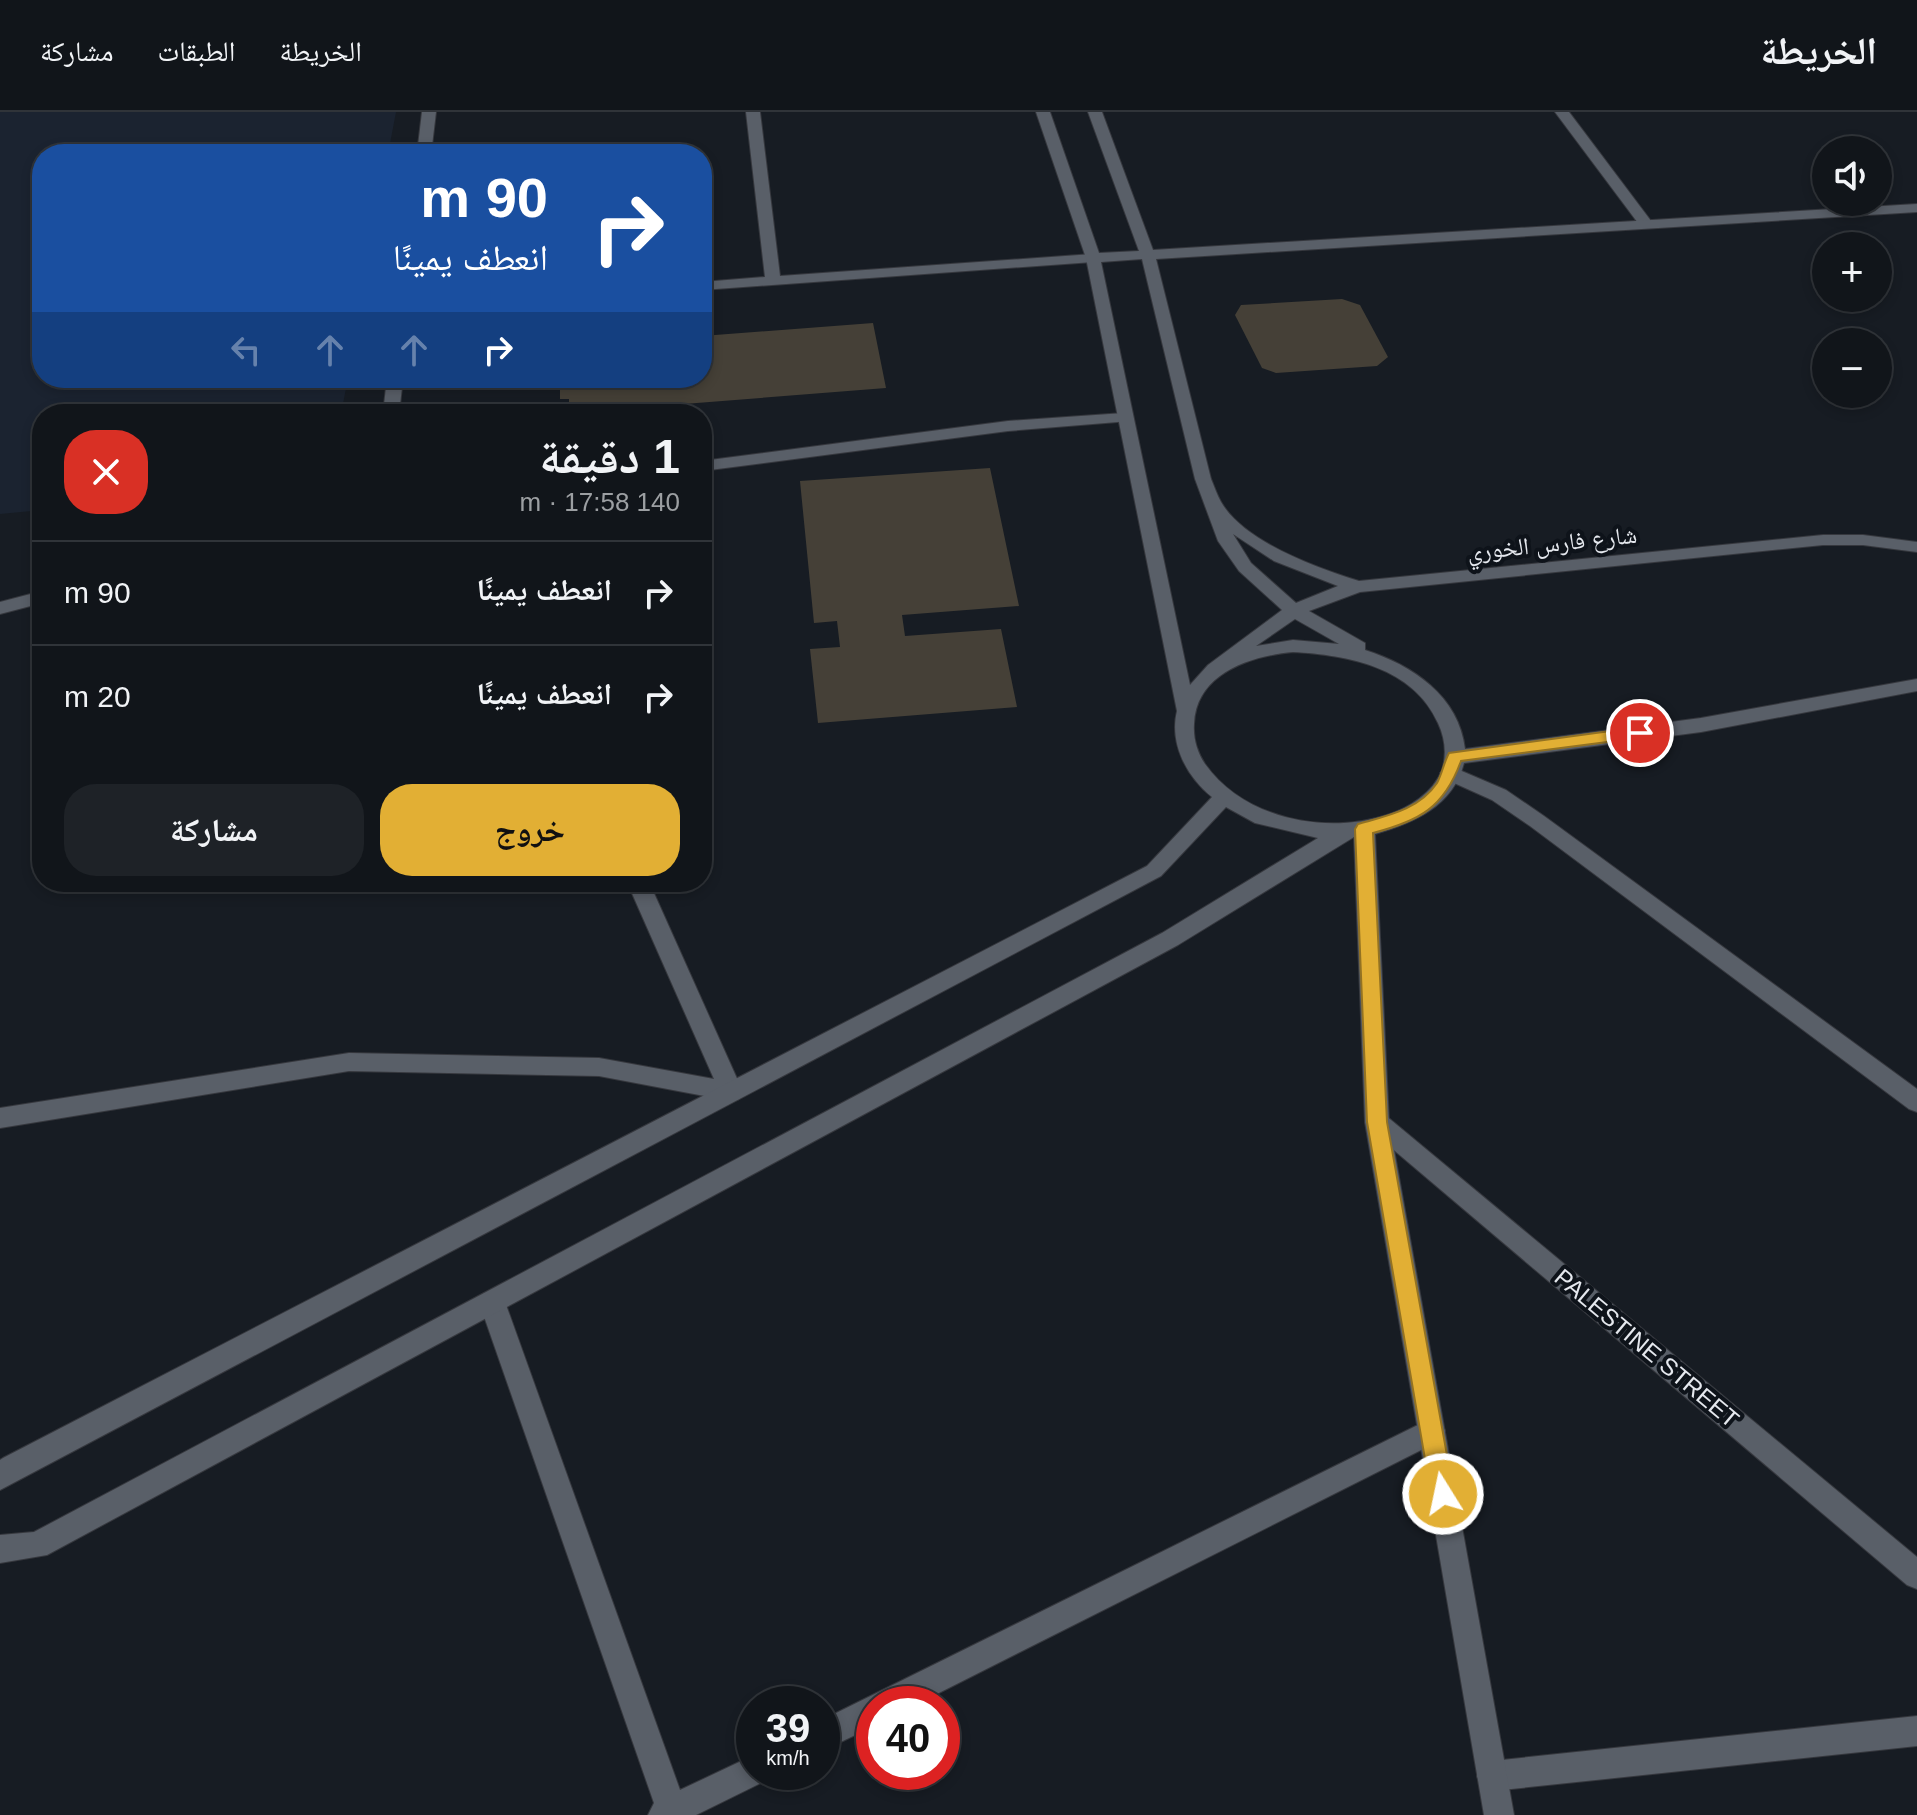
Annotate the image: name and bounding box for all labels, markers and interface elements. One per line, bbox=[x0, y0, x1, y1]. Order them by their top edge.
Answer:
text: الخريطة bbox=[1760, 30, 1877, 72]
text: مشاركة bbox=[40, 36, 114, 67]
text: الطبقات bbox=[158, 36, 235, 67]
text: الخريطة bbox=[279, 36, 362, 67]
map controls bbox=[1812, 136, 1892, 408]
button: sound bbox=[1812, 136, 1892, 216]
text: 90 m bbox=[420, 166, 548, 229]
icon: right bbox=[576, 176, 680, 280]
button: + bbox=[1812, 232, 1892, 312]
text: انعطف يمينًا bbox=[393, 237, 548, 278]
icon: left bbox=[224, 328, 268, 372]
icon: ahead bbox=[308, 328, 352, 372]
icon: ahead bbox=[392, 328, 436, 372]
icon: right bbox=[476, 328, 520, 372]
button: − bbox=[1812, 328, 1892, 408]
button: close bbox=[64, 430, 148, 514]
text: 1 دقيقة bbox=[539, 430, 680, 483]
text: 140 m · 17:58 bbox=[520, 487, 680, 517]
street label: شارع فارس الخوري bbox=[1466, 521, 1639, 571]
icon: right bbox=[636, 571, 680, 615]
text: انعطف يمينًا bbox=[476, 573, 612, 606]
text: 90 m bbox=[64, 576, 131, 609]
icon: right bbox=[636, 675, 680, 719]
text: انعطف يمينًا bbox=[476, 677, 612, 710]
text: 20 m bbox=[64, 680, 131, 713]
pin bbox=[1606, 699, 1674, 767]
icon: arrive bbox=[1618, 711, 1662, 755]
button: مشاركة bbox=[64, 784, 364, 876]
button: خروج bbox=[380, 784, 680, 876]
street label: PALESTINE STREET bbox=[1550, 1263, 1745, 1433]
position arrow bbox=[1401, 1452, 1485, 1536]
speed limit sign: 40 bbox=[856, 1686, 960, 1790]
text: 39 bbox=[766, 1706, 810, 1750]
text: km/h bbox=[766, 1747, 810, 1769]

